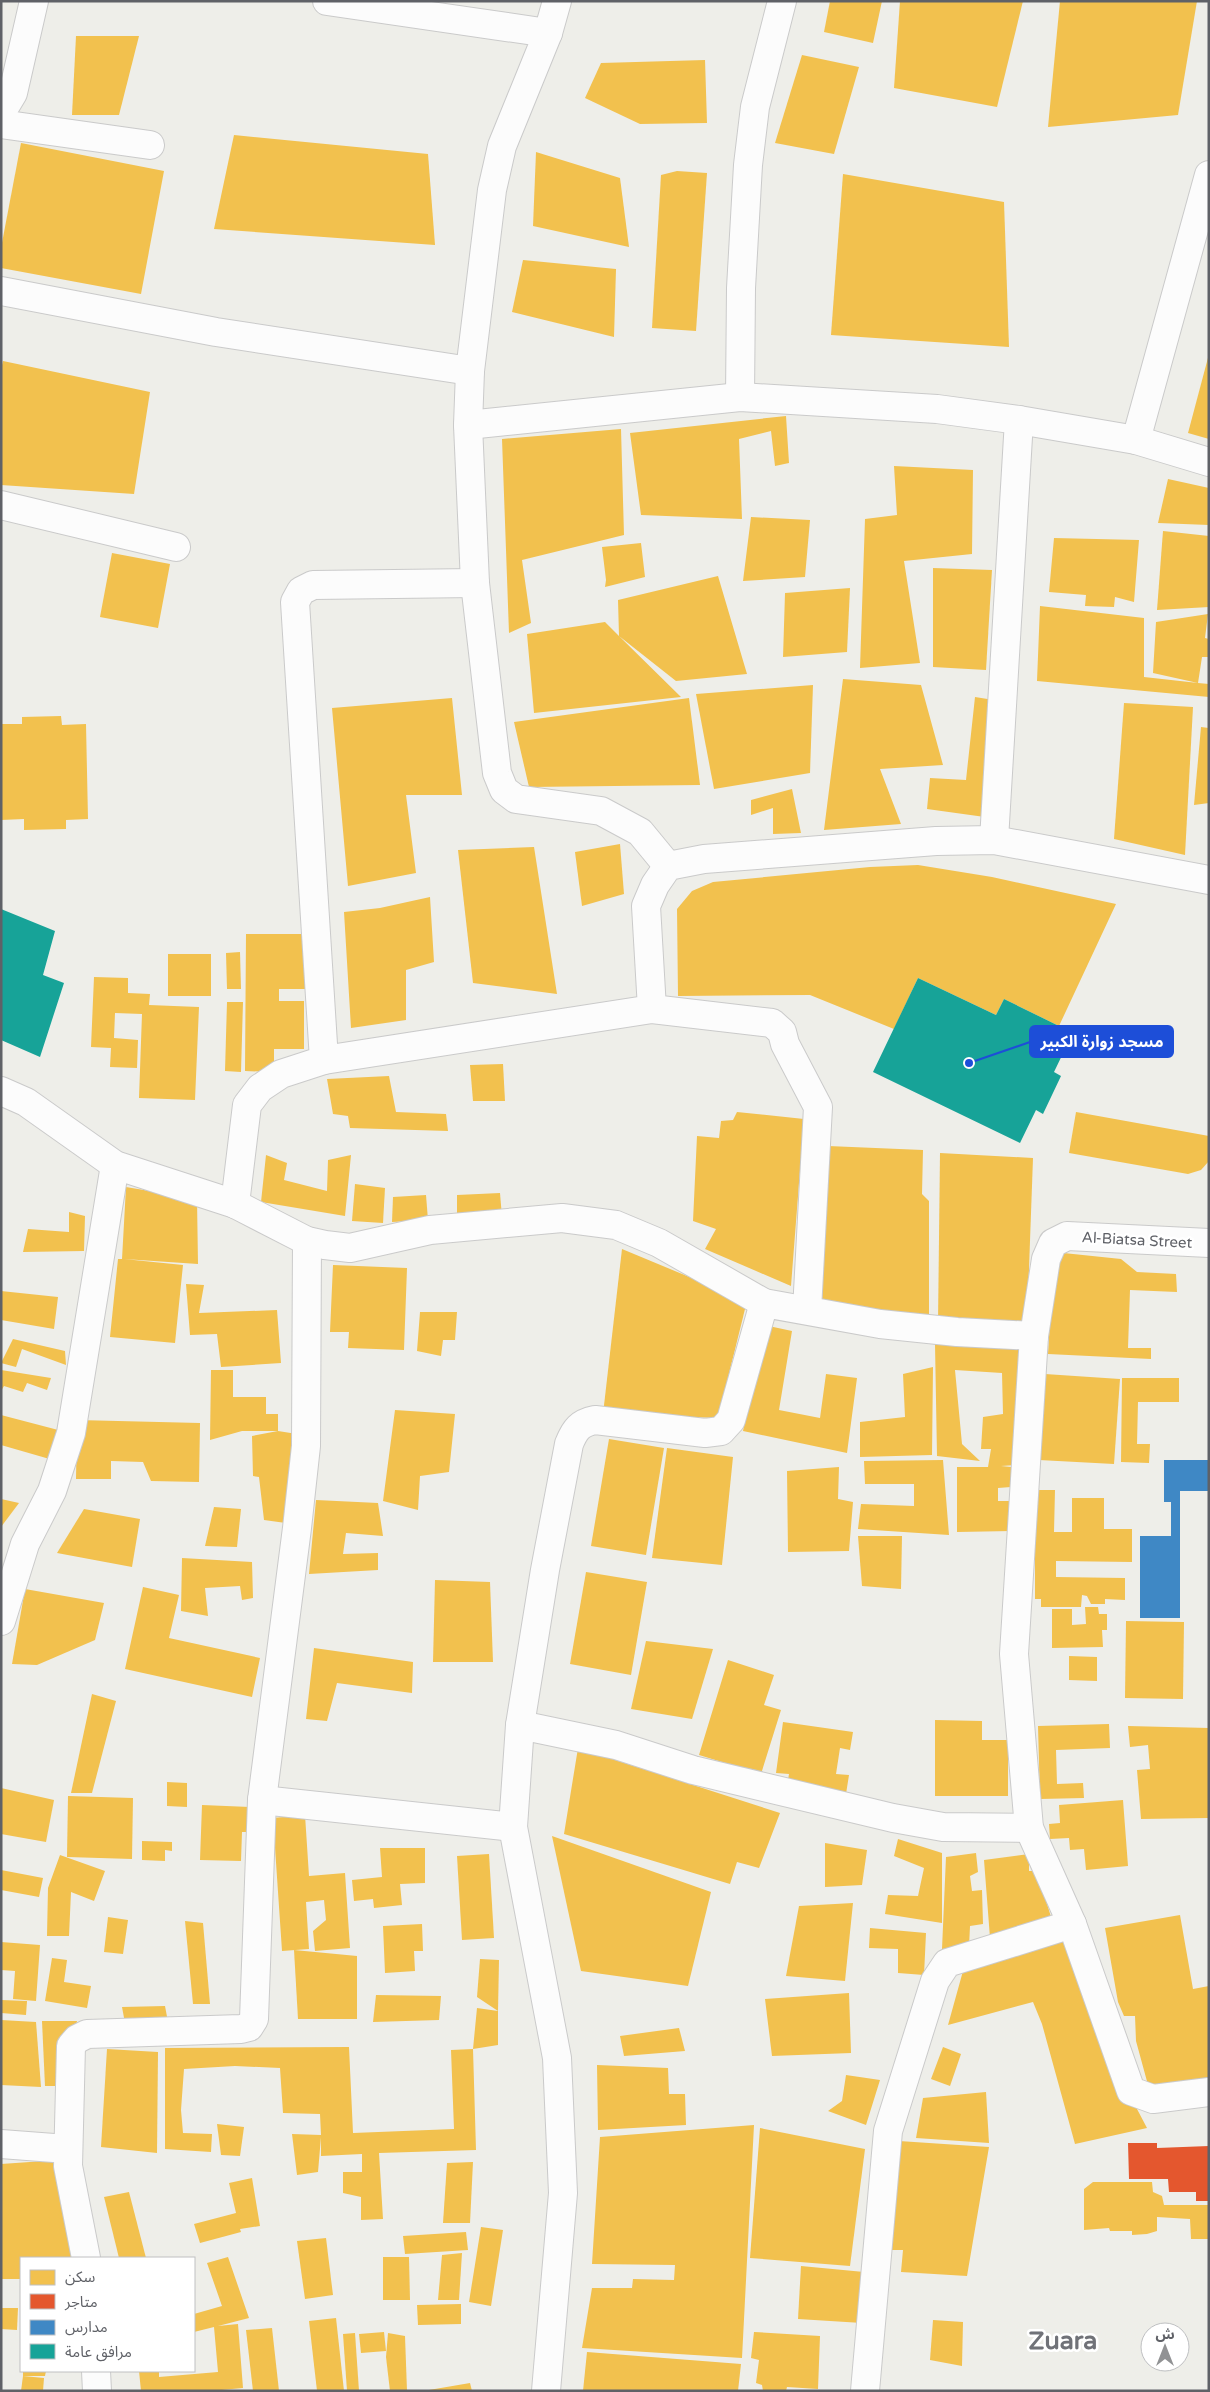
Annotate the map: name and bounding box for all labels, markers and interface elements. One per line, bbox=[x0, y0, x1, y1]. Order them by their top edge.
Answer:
callout: مسجد زوارة الكبير bbox=[1030, 1026, 1173, 1057]
text: مسجد زوارة الكبير bbox=[1040, 1032, 1164, 1052]
street label: Al-Biatsa Street bbox=[1081, 1228, 1193, 1252]
legend bbox=[20, 2257, 195, 2372]
text: سكن bbox=[65, 2268, 96, 2286]
text: متاجر bbox=[64, 2293, 98, 2311]
text: مدارس bbox=[65, 2318, 108, 2336]
north arrow bbox=[1140, 2322, 1190, 2372]
district label: Zuara bbox=[1029, 2326, 1097, 2356]
text: ش bbox=[1155, 2326, 1175, 2343]
text: مرافق عامة bbox=[65, 2343, 132, 2362]

